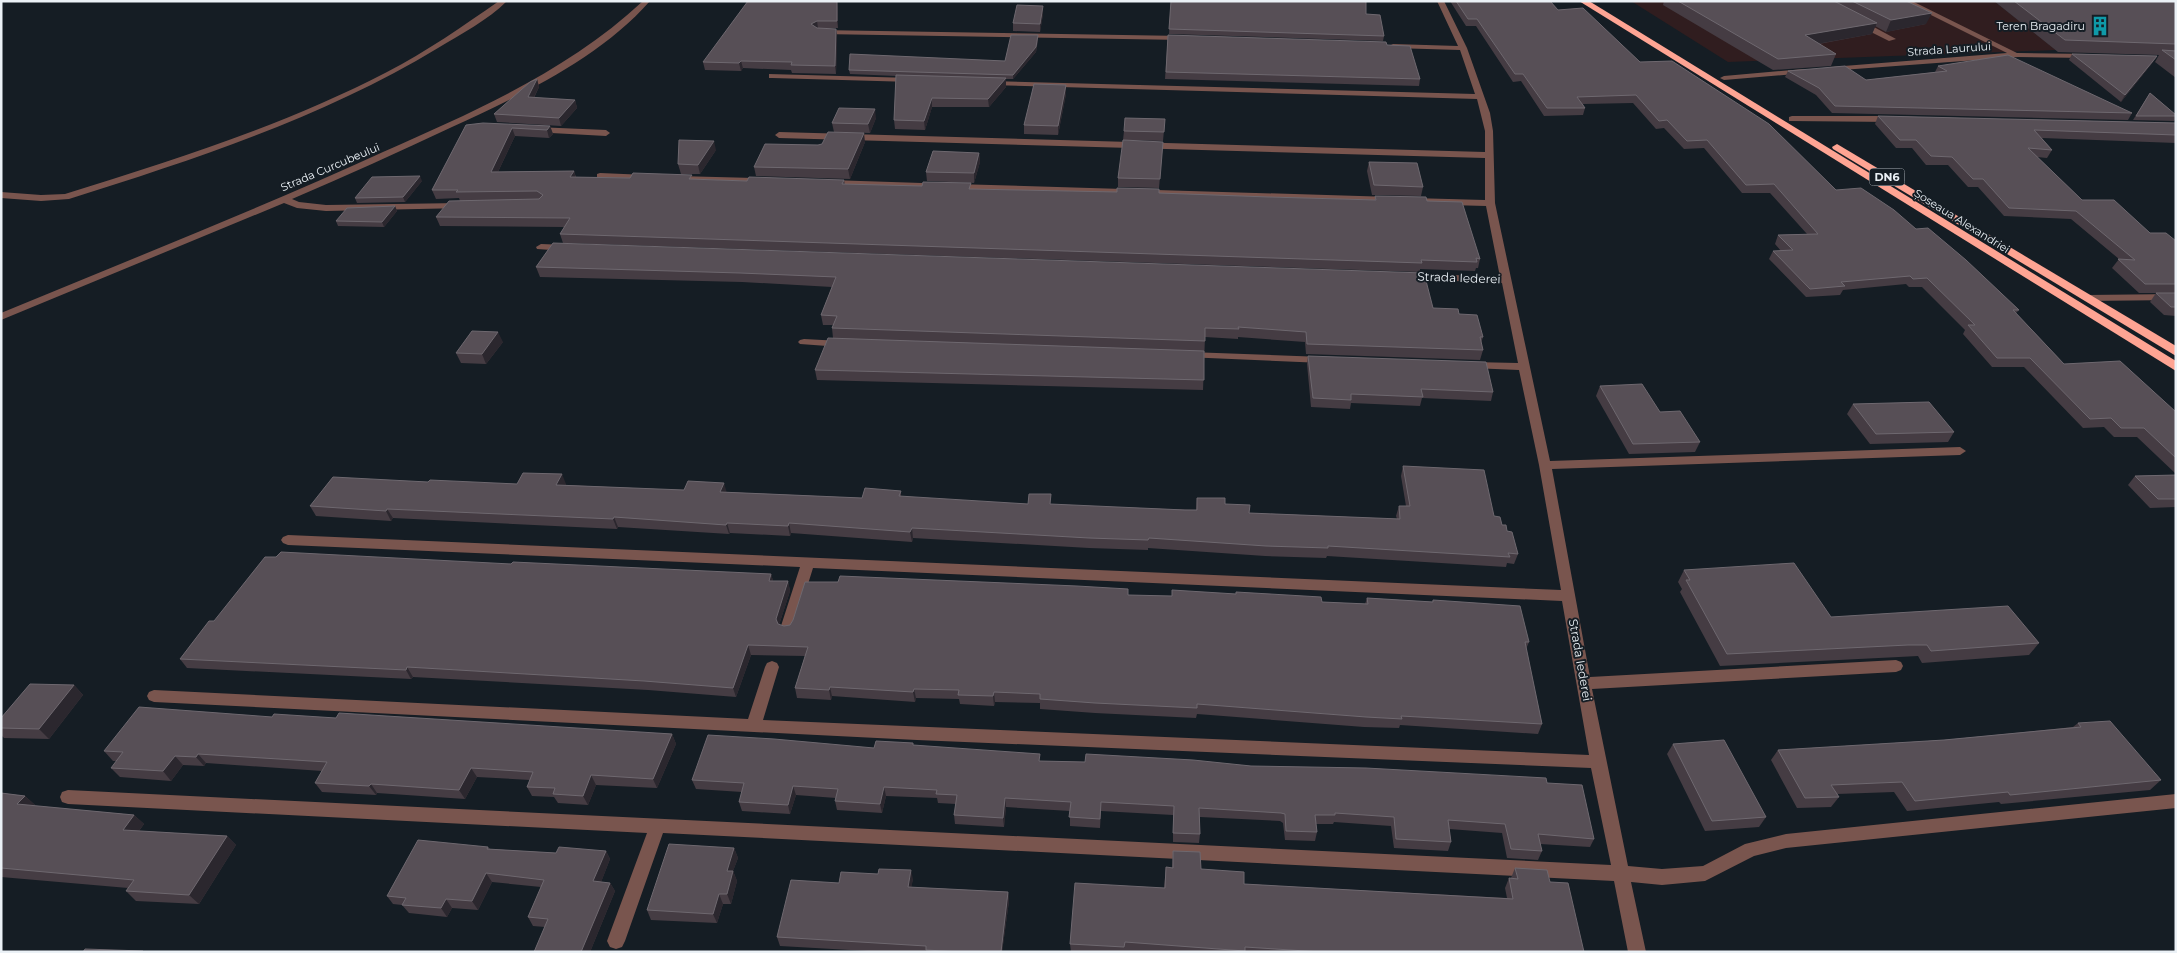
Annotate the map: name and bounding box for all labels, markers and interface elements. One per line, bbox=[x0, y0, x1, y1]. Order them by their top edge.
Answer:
building icon: Teren Bragadiru bbox=[2089, 15, 2111, 37]
place label: Teren Bragadiru bbox=[1996, 19, 2085, 33]
street label: Strada Laurului bbox=[1907, 39, 1991, 59]
street label: Strada Curcubeului bbox=[278, 140, 382, 194]
road number: DN6 bbox=[1870, 168, 1904, 186]
street label: Șoseaua Alexandriei bbox=[1912, 186, 2012, 256]
street label: Strada Iederei bbox=[1417, 269, 1501, 286]
street label: Strada Iederei bbox=[1566, 618, 1595, 702]

